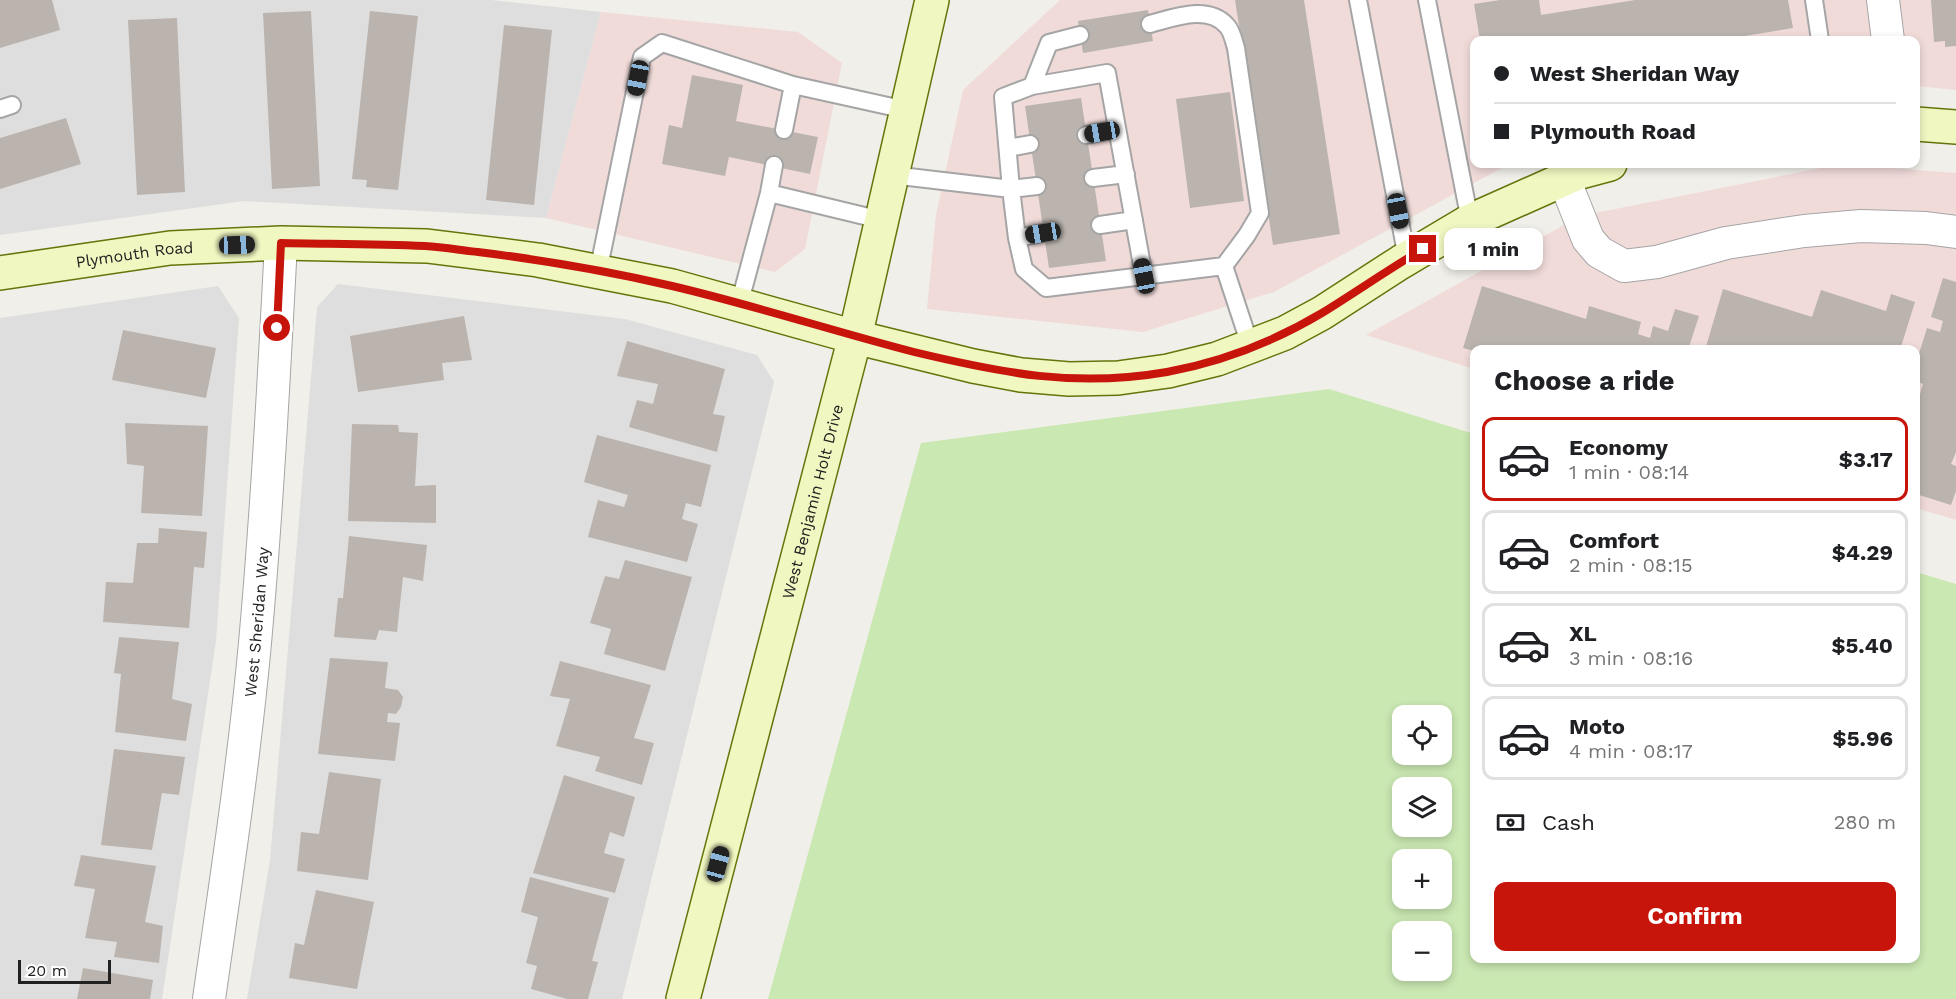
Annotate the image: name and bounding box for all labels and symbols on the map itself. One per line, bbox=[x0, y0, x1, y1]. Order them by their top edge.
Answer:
car bbox=[626, 59, 650, 97]
car bbox=[1083, 120, 1121, 144]
car bbox=[1386, 192, 1410, 230]
car bbox=[1024, 221, 1062, 245]
callout: 1 min bbox=[1444, 228, 1543, 270]
car bbox=[219, 235, 255, 255]
route end bbox=[1409, 235, 1436, 262]
street label: Plymouth Road bbox=[75, 237, 194, 271]
car bbox=[1132, 257, 1156, 295]
route start bbox=[263, 314, 290, 341]
street label: West Benjamin Holt Drive bbox=[778, 402, 847, 601]
street label: West Sheridan Way bbox=[240, 546, 272, 698]
car bbox=[705, 844, 731, 884]
scale bar bbox=[18, 957, 111, 984]

